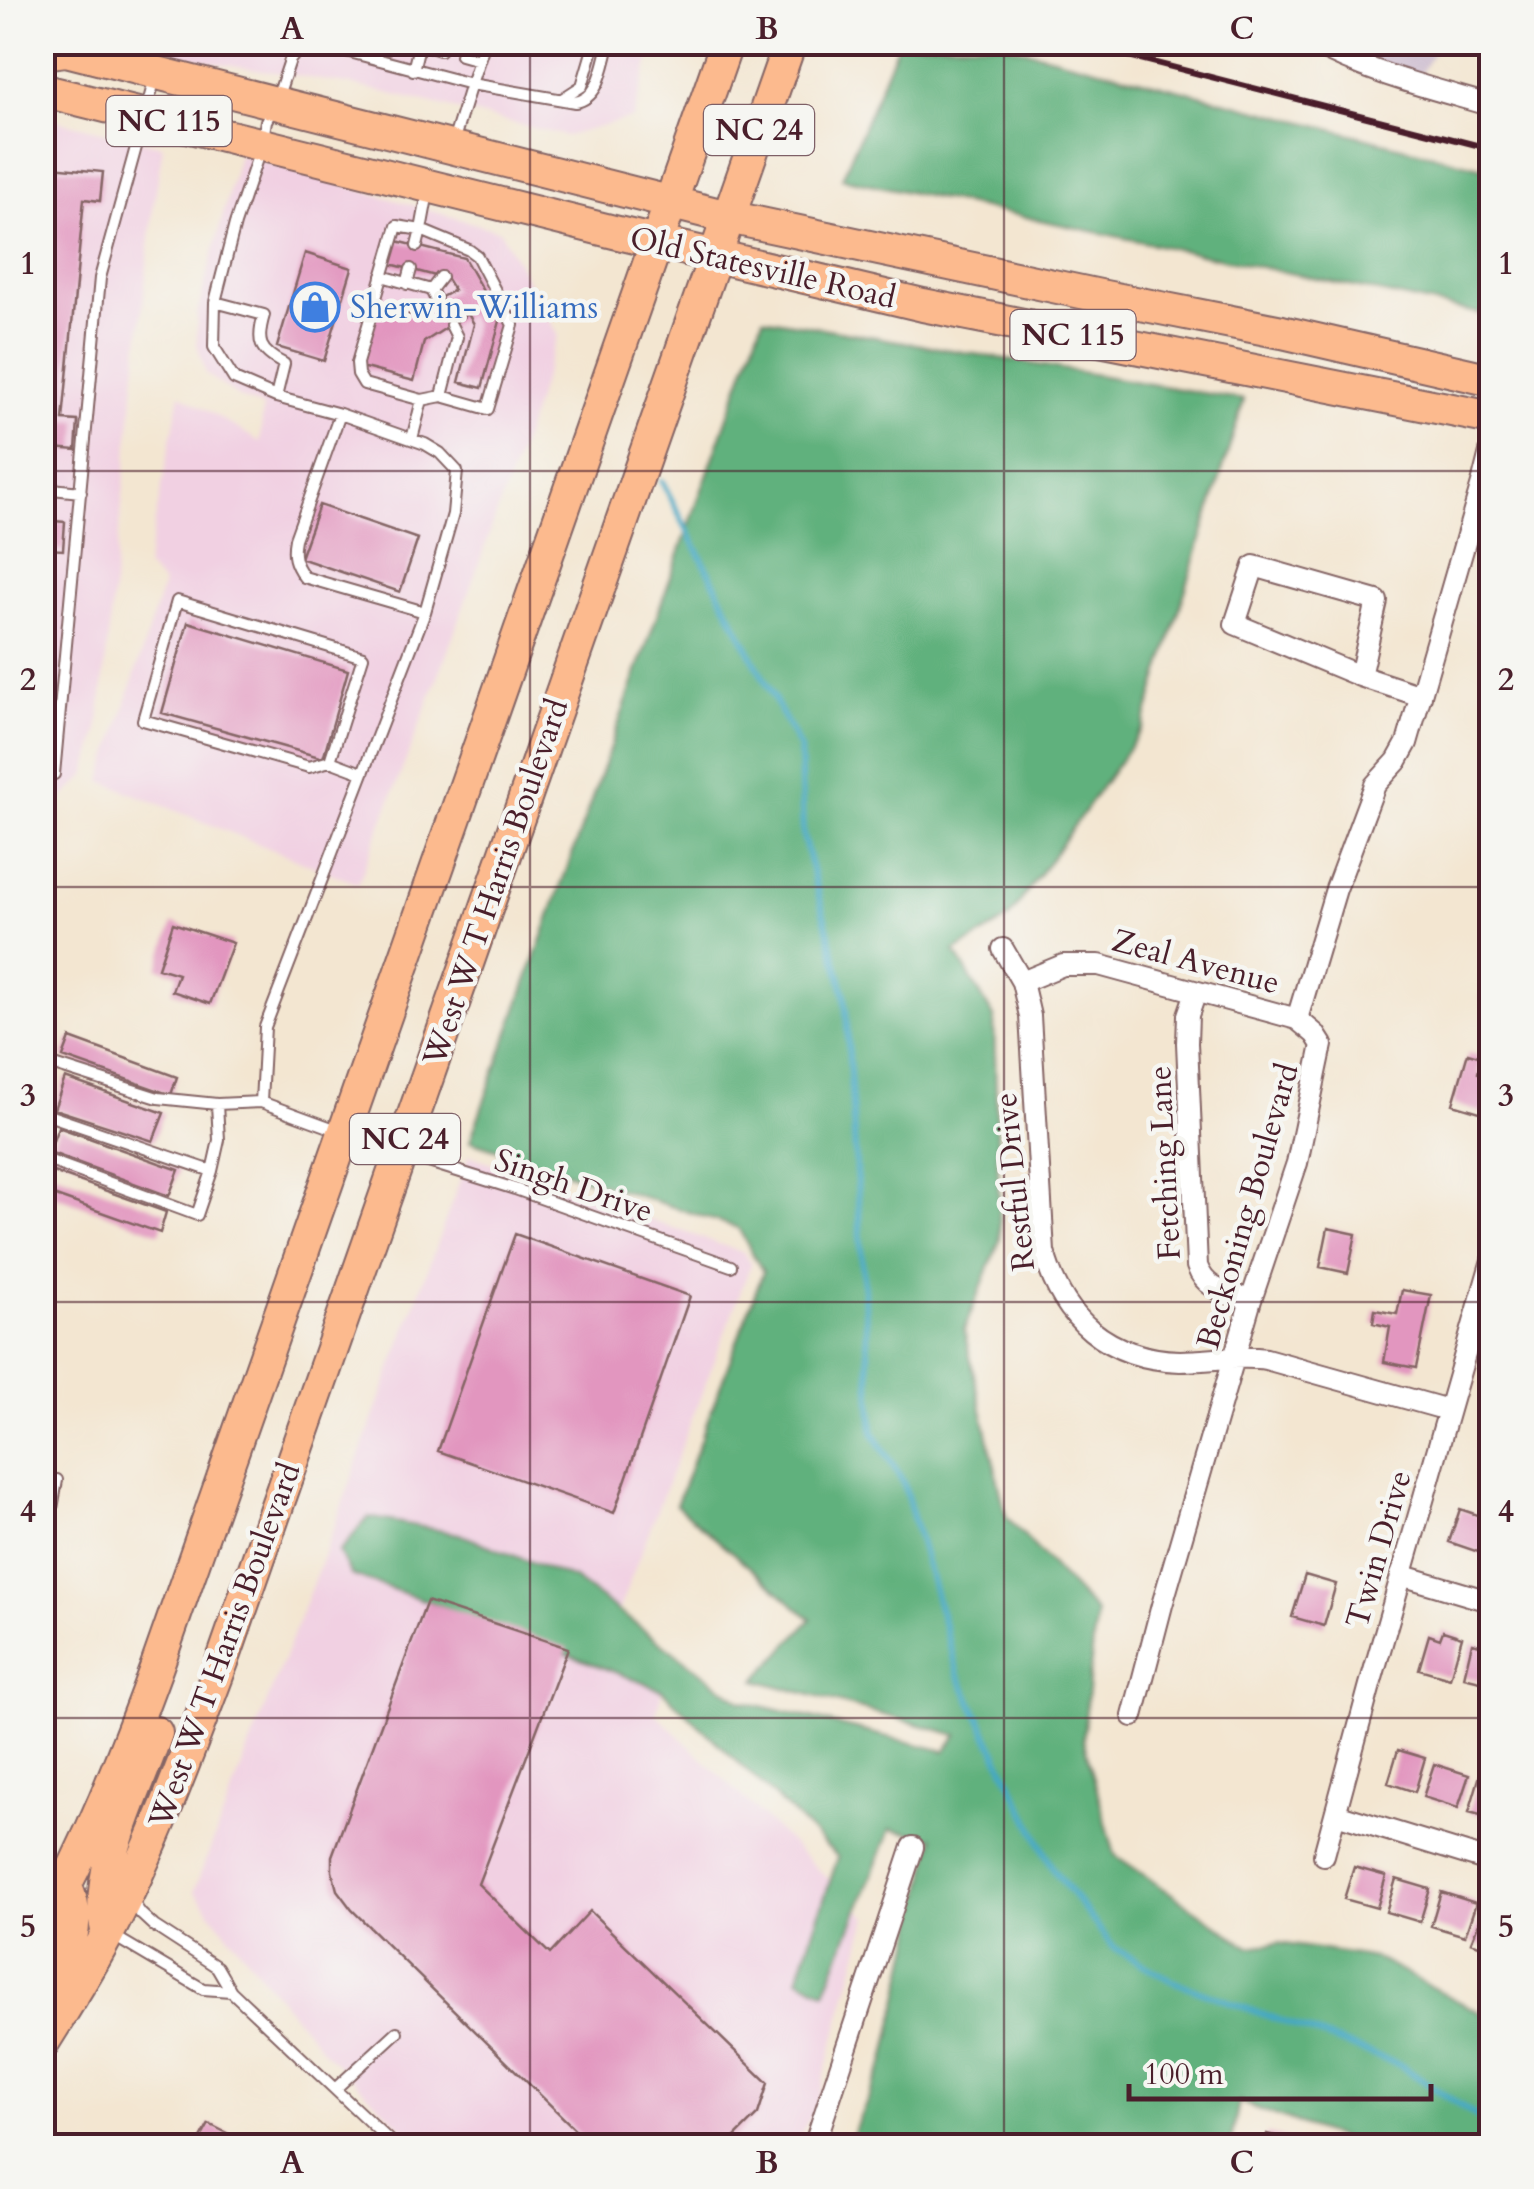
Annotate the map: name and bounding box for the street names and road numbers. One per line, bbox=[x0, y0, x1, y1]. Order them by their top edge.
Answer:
road number: NC 115 bbox=[106, 96, 232, 146]
road number: NC 24 bbox=[704, 105, 814, 155]
street label: Old Statesville Road bbox=[625, 216, 900, 320]
road number: NC 115 bbox=[1010, 310, 1136, 360]
street label: West W T Harris Boulevard bbox=[412, 693, 580, 1073]
street label: Zeal Avenue bbox=[1107, 918, 1284, 1005]
street label: Beckoning Boulevard bbox=[1186, 1058, 1310, 1354]
street label: Fetching Lane bbox=[1138, 1065, 1192, 1261]
street label: Restful Drive bbox=[984, 1091, 1046, 1273]
road number: NC 24 bbox=[350, 1114, 460, 1164]
street label: Singh Drive bbox=[489, 1138, 659, 1234]
street label: West W T Harris Boulevard bbox=[138, 1457, 312, 1835]
street label: Twin Drive bbox=[1335, 1465, 1422, 1633]

